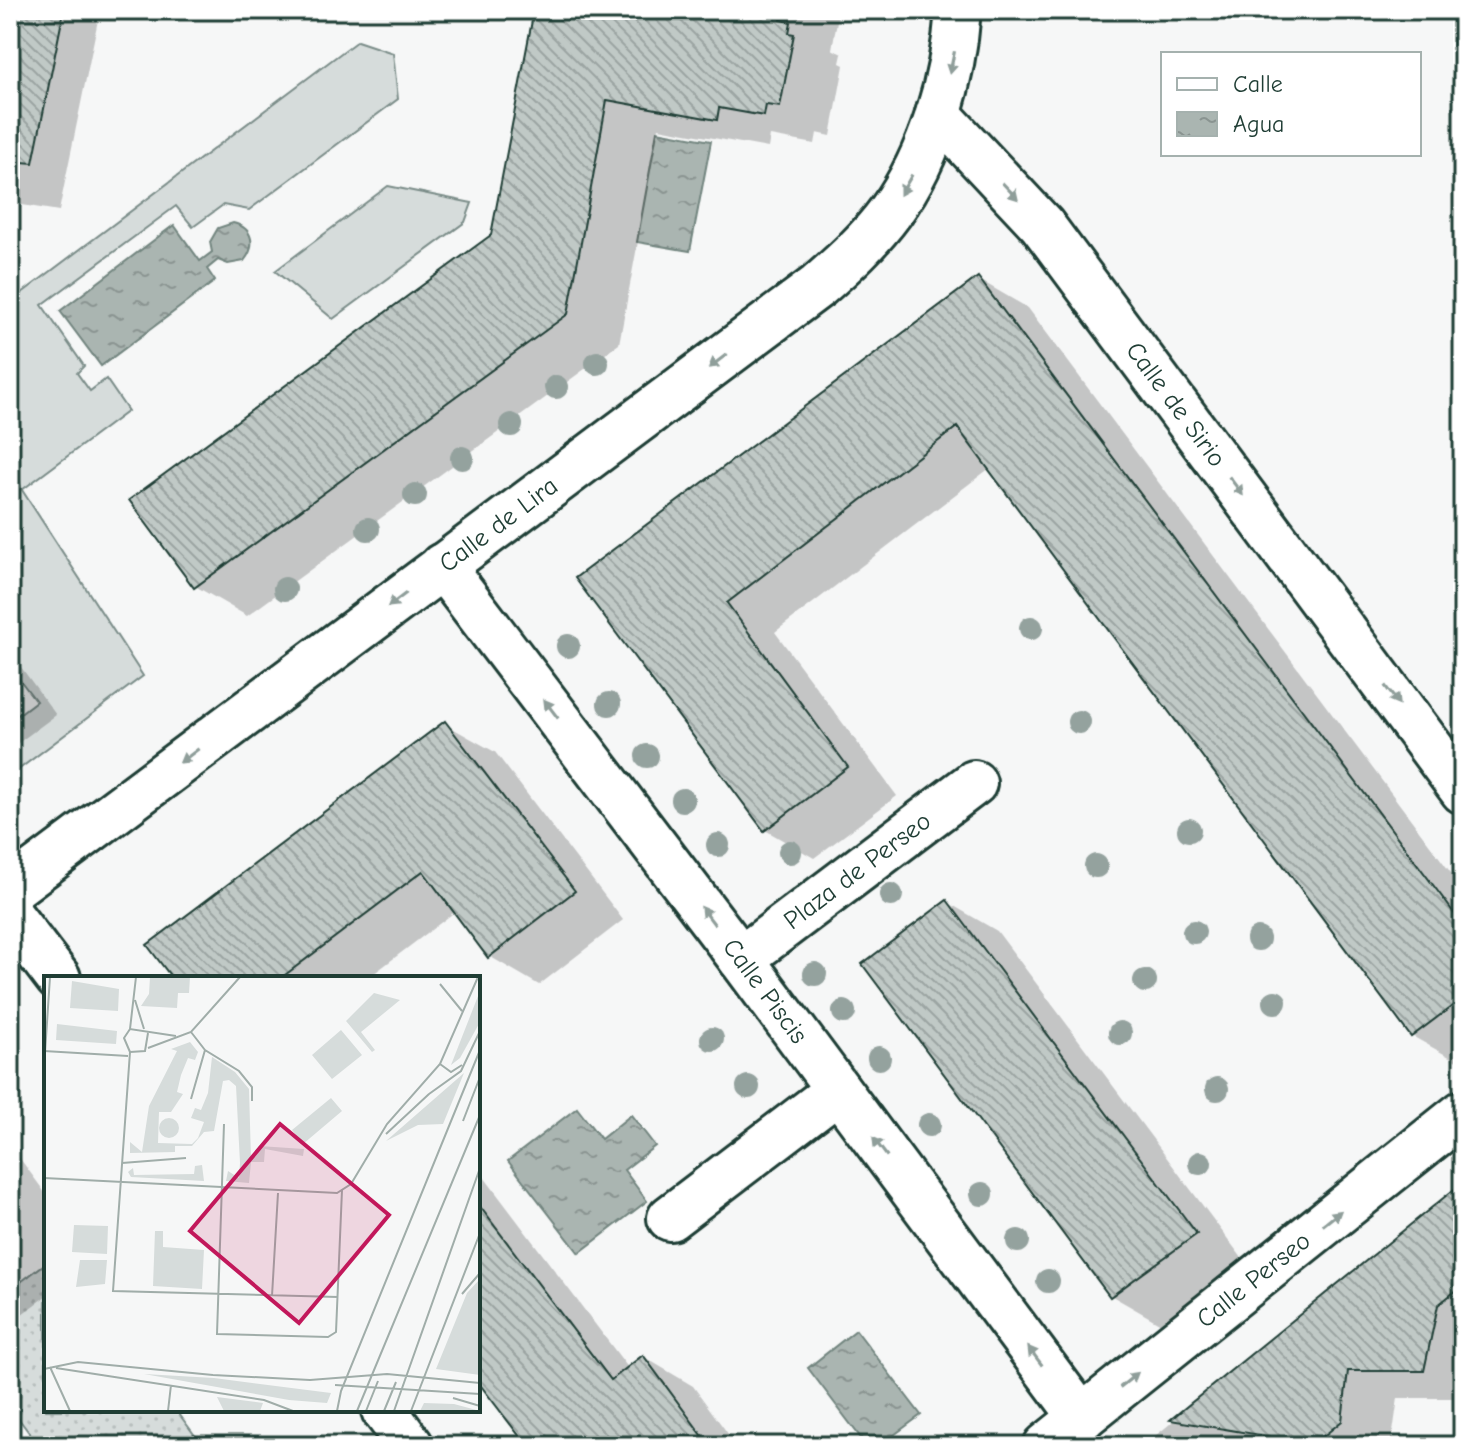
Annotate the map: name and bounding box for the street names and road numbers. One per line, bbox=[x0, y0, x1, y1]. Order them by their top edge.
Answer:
street label: Calle de Sirio bbox=[1119, 336, 1232, 473]
street label: Calle de Lira bbox=[433, 471, 564, 579]
street label: Plaza de Perseo bbox=[778, 806, 937, 936]
street label: Calle Piscis bbox=[716, 933, 814, 1050]
street label: Calle Perseo bbox=[1191, 1226, 1317, 1334]

